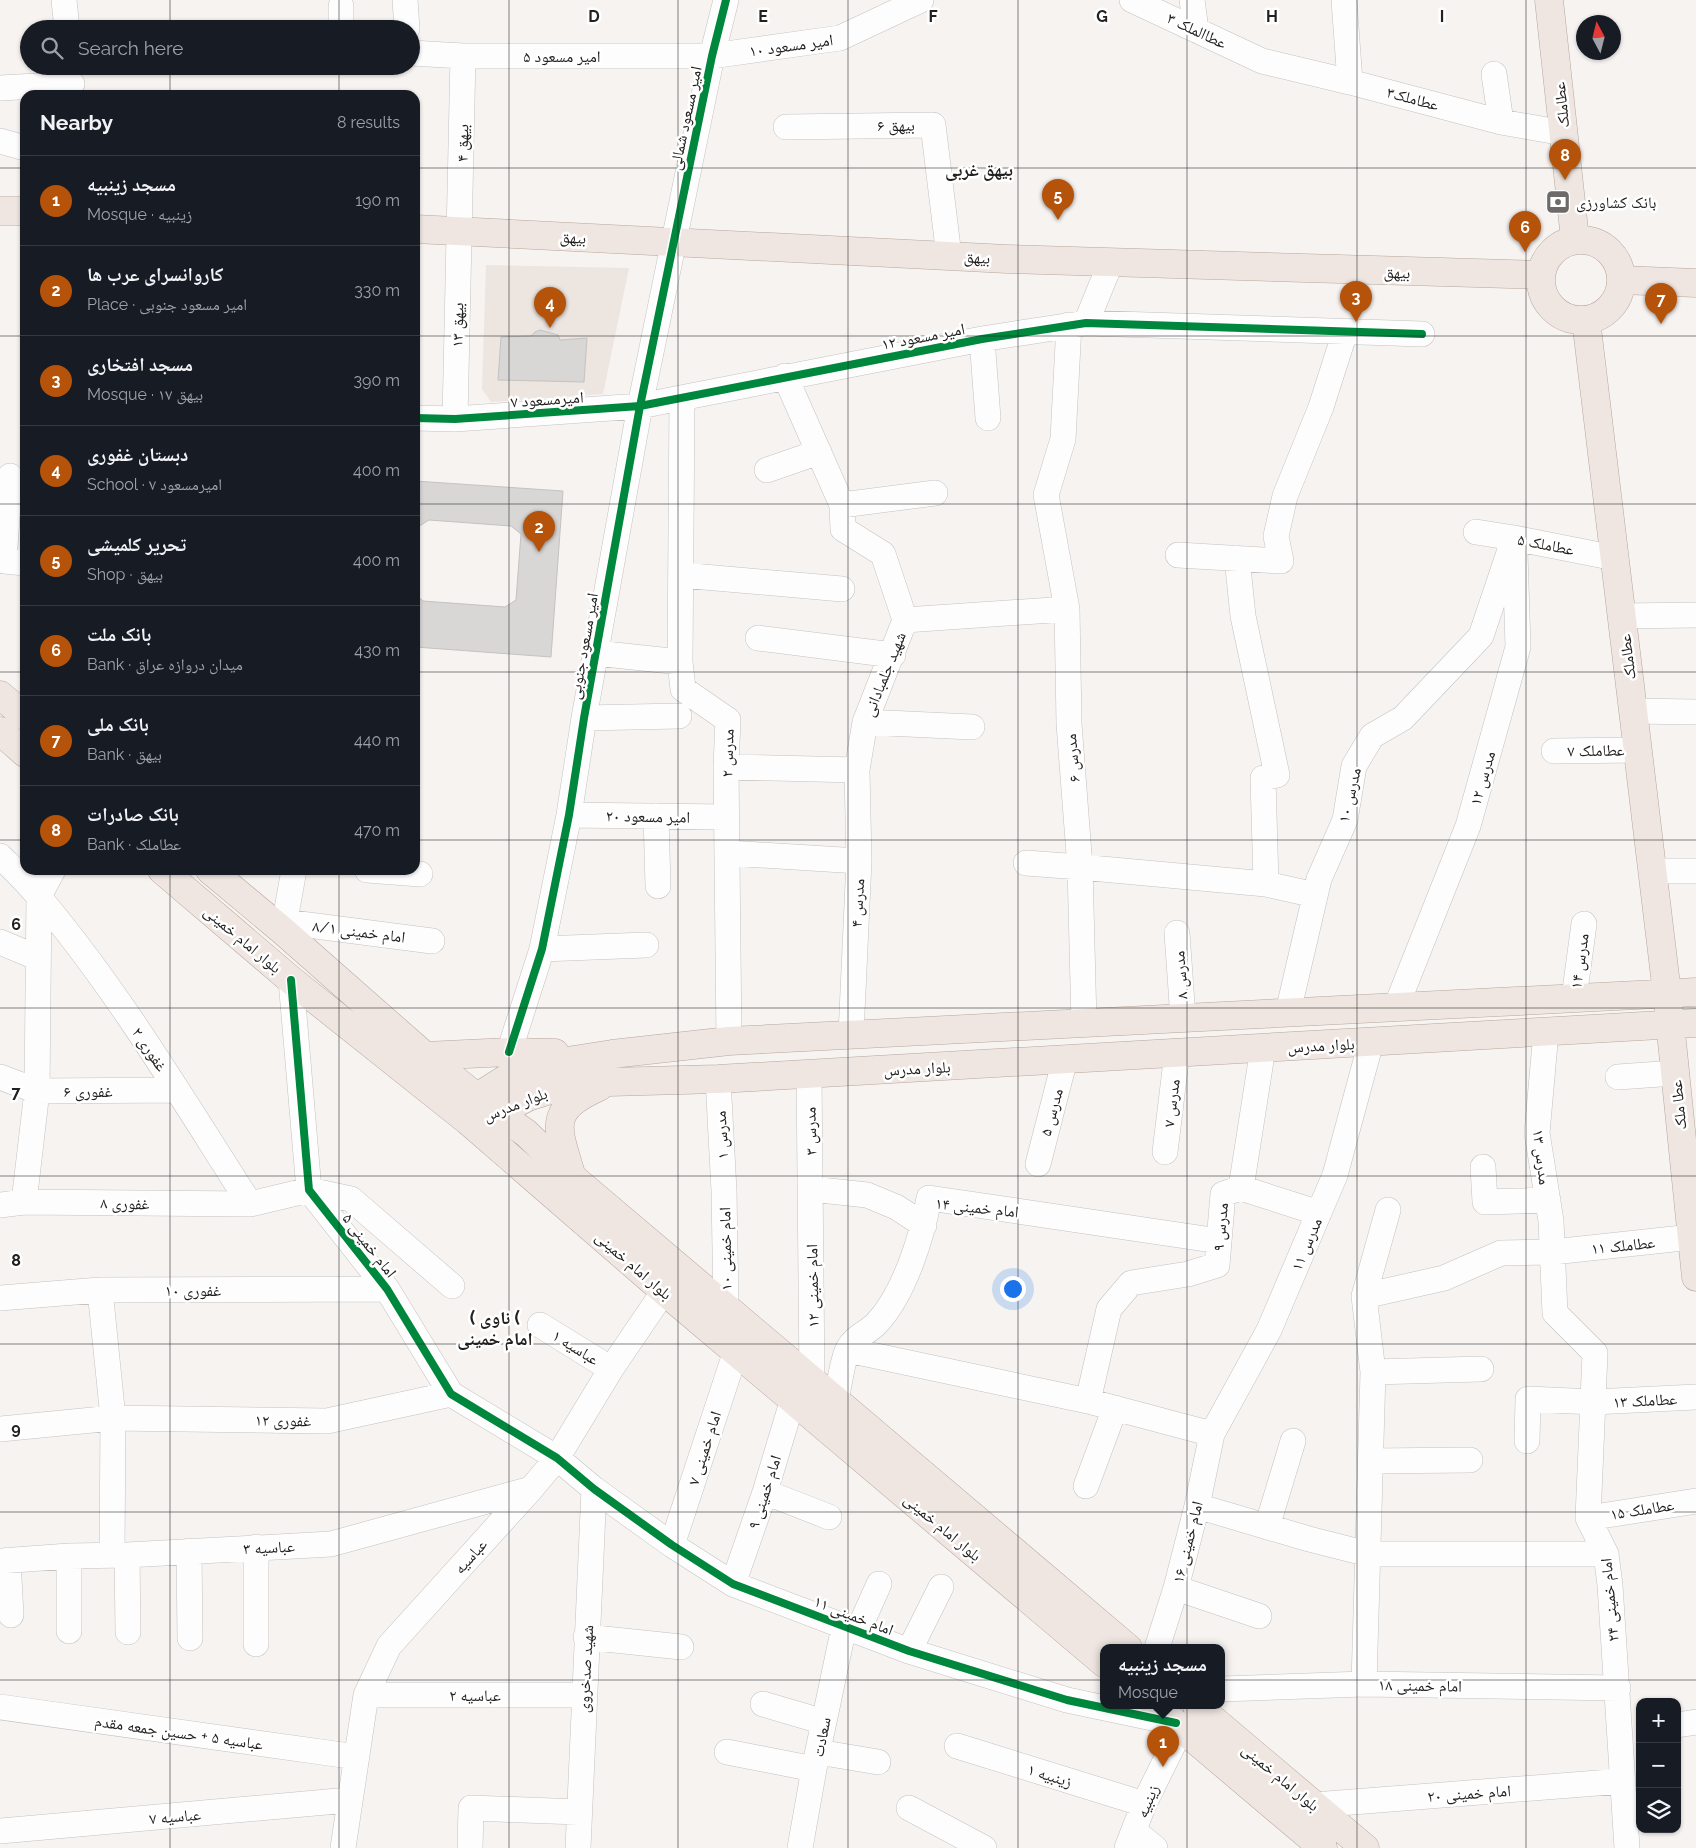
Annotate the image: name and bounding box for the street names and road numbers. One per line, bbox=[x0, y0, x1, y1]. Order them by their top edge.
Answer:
street label: عطاالملک ۳ bbox=[1164, 8, 1230, 53]
street label: امیر مسعود ۱۰ bbox=[748, 30, 834, 61]
street label: امیر مسعود ۵ bbox=[523, 47, 601, 66]
street label: امیر مسعود شمالی bbox=[665, 64, 707, 172]
street label: عطاملک bbox=[1550, 81, 1573, 129]
street label: عطاملک۳ bbox=[1385, 82, 1441, 115]
street label: بیهق ۶ bbox=[877, 116, 915, 136]
street label: بیهق ۴ bbox=[453, 124, 473, 162]
street label: بیهق bbox=[559, 227, 587, 249]
street label: بیهق bbox=[963, 247, 991, 269]
street label: بیهق bbox=[1383, 263, 1411, 283]
street label: بیهق ۱۳ bbox=[448, 302, 468, 348]
street label: امیر مسعود ۱۲ bbox=[880, 319, 966, 354]
street label: امیرمسعود ۷ bbox=[510, 387, 584, 412]
street label: عطاملک ۵ bbox=[1516, 530, 1576, 559]
street label: امیر مسعود جنوبی bbox=[565, 591, 603, 701]
street label: شهید جلمبادانی bbox=[859, 629, 911, 720]
street label: عطاملک bbox=[1615, 633, 1640, 681]
street label: مدرس ۲ bbox=[717, 728, 739, 778]
street label: مدرس ۶ bbox=[1061, 733, 1085, 783]
street label: عطاملک ۷ bbox=[1567, 741, 1625, 760]
street label: مدرس ۱۲ bbox=[1466, 749, 1500, 808]
street label: مدرس ۱۰ bbox=[1334, 766, 1366, 825]
street label: امیر مسعود ۲۰ bbox=[606, 806, 690, 827]
street label: مدرس ۴ bbox=[847, 878, 869, 928]
street label: بلوار امام خمینی bbox=[199, 902, 285, 978]
street label: امام خمینی ۸/۱ bbox=[311, 916, 406, 948]
street label: مدرس ۱۴ bbox=[1566, 932, 1594, 990]
street label: مدرس ۸ bbox=[1169, 950, 1193, 1000]
street label: غفوری ۲ bbox=[127, 1024, 171, 1076]
street label: بلوار مدرس bbox=[1287, 1034, 1355, 1058]
street label: بلوار مدرس bbox=[883, 1057, 951, 1081]
street label: مدرس ۷ bbox=[1159, 1078, 1185, 1128]
street label: عطا ملک bbox=[1666, 1079, 1691, 1131]
street label: غفوری ۶ bbox=[63, 1082, 113, 1102]
street label: بلوار مدرس bbox=[480, 1084, 550, 1126]
street label: مدرس ۵ bbox=[1036, 1086, 1068, 1138]
street label: مدرس ۳ bbox=[801, 1107, 821, 1155]
street label: مدرس ۱ bbox=[711, 1110, 733, 1160]
street label: مدرس ۱۳ bbox=[1528, 1128, 1554, 1186]
street label: غفوری ۸ bbox=[100, 1194, 150, 1214]
street label: امام خمینی ۱۴ bbox=[934, 1194, 1020, 1222]
street label: مدرس ۹ bbox=[1209, 1202, 1233, 1252]
street label: امام خمینی ۱۰ bbox=[715, 1207, 737, 1291]
street label: امام خمینی ۵ bbox=[338, 1209, 401, 1282]
street label: مدرس ۱۱ bbox=[1287, 1215, 1327, 1274]
street label: بلوار امام خمینی bbox=[591, 1227, 676, 1305]
street label: عطاملک ۱۱ bbox=[1590, 1233, 1656, 1258]
street label: امام خمینی ۱۲ bbox=[802, 1244, 824, 1328]
street label: غفوری ۱۰ bbox=[165, 1281, 221, 1301]
street label: عباسیه ۱ bbox=[549, 1326, 603, 1369]
street label: عطاملک ۱۳ bbox=[1612, 1389, 1678, 1412]
street label: امام خمینی ۷ bbox=[684, 1409, 726, 1488]
street label: غفوری ۱۲ bbox=[255, 1411, 311, 1431]
street label: امام خمینی ۹ bbox=[744, 1453, 786, 1532]
street label: بلوار امام خمینی bbox=[899, 1490, 985, 1566]
street label: عطاملک ۱۵ bbox=[1609, 1495, 1675, 1524]
street label: امام خمینی ۱۶ bbox=[1168, 1499, 1208, 1585]
street label: عباسیه bbox=[450, 1535, 491, 1578]
street label: عباسیه ۳ bbox=[243, 1537, 295, 1558]
street label: امام خمینی ۲۴ bbox=[1596, 1557, 1624, 1642]
street label: امام خمینی ۱۱ bbox=[811, 1592, 896, 1640]
street label: شهید صدخروی bbox=[574, 1624, 598, 1714]
street label: امام خمینی ۱۸ bbox=[1378, 1675, 1462, 1697]
street label: عباسیه ۲ bbox=[449, 1686, 501, 1705]
street label: عباسیه ۵ + حسین جمعه مقدم bbox=[93, 1711, 264, 1755]
street label: سعادت bbox=[808, 1716, 835, 1759]
street label: بلوار امام خمینی bbox=[1237, 1740, 1323, 1816]
street label: زینبیه ۱ bbox=[1025, 1760, 1074, 1791]
street label: امام خمینی ۲۰ bbox=[1427, 1781, 1512, 1807]
street label: زینبیه bbox=[1132, 1782, 1163, 1821]
street label: عباسیه ۷ bbox=[149, 1805, 202, 1828]

